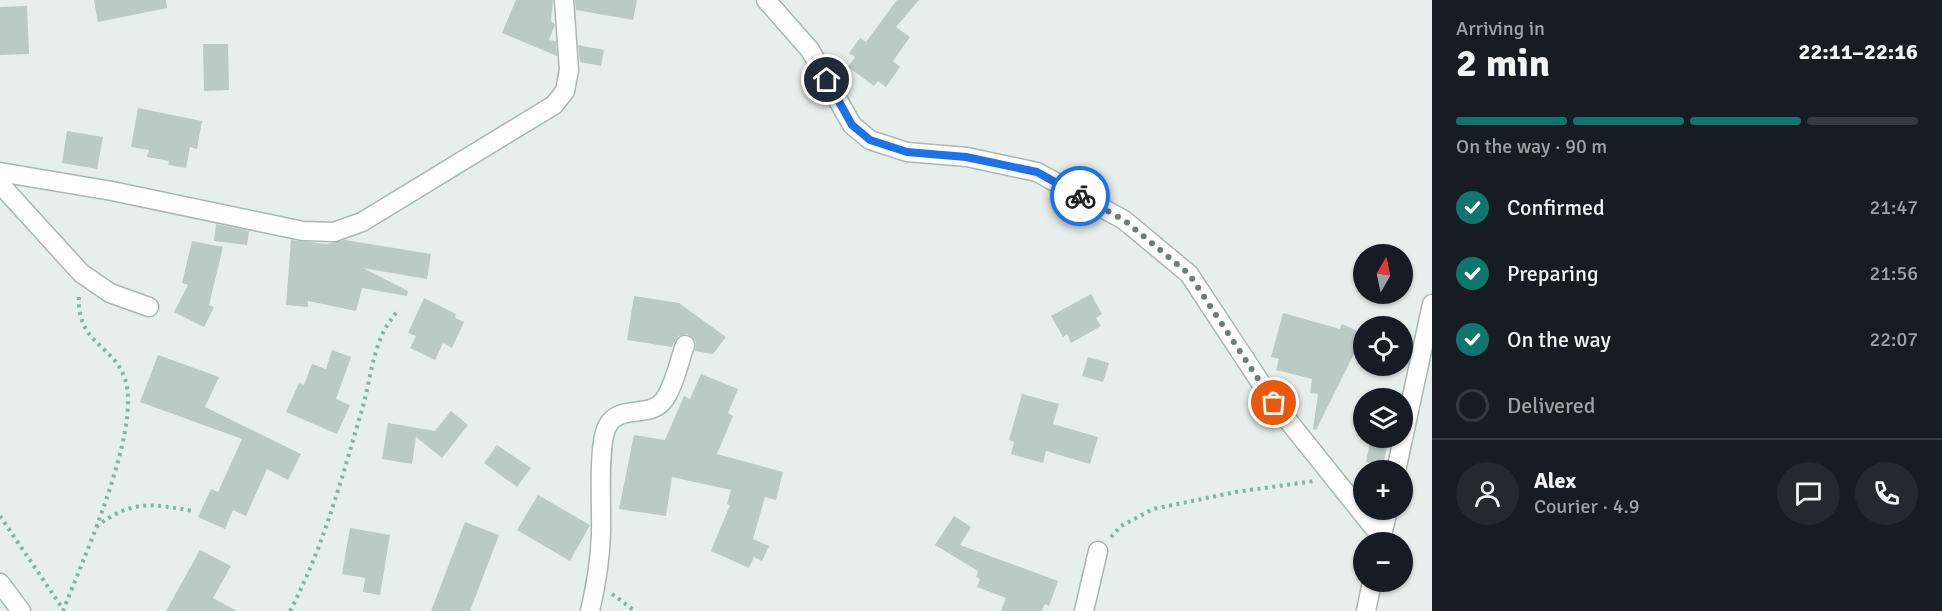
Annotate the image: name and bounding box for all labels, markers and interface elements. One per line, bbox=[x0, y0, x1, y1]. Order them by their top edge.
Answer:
text: Arriving in bbox=[1456, 16, 1545, 41]
text: 22:11–22:16 bbox=[1799, 38, 1918, 65]
text: 2 min bbox=[1456, 39, 1550, 87]
pin bbox=[801, 54, 852, 105]
icon: home bbox=[810, 63, 843, 96]
text: On the way · 90 m bbox=[1456, 134, 1607, 159]
courier bbox=[1050, 166, 1110, 226]
icon: bike bbox=[1064, 180, 1097, 213]
icon: check bbox=[1456, 191, 1489, 224]
text: Confirmed bbox=[1507, 194, 1605, 221]
text: 21:47 bbox=[1869, 195, 1918, 220]
north arrow bbox=[1353, 244, 1413, 304]
map controls bbox=[1353, 244, 1413, 592]
icon: check bbox=[1456, 257, 1489, 290]
text: Preparing bbox=[1507, 260, 1599, 287]
text: 21:56 bbox=[1869, 261, 1918, 286]
button: locate bbox=[1353, 316, 1413, 376]
icon: check bbox=[1456, 323, 1489, 356]
text: On the way bbox=[1507, 326, 1611, 353]
text: 22:07 bbox=[1869, 327, 1918, 352]
pin bbox=[1248, 377, 1299, 428]
icon: bag bbox=[1257, 386, 1290, 419]
button: layers bbox=[1353, 388, 1413, 448]
text: Delivered bbox=[1507, 392, 1595, 419]
button: + bbox=[1353, 460, 1413, 520]
button: person bbox=[1456, 462, 1519, 525]
button: chat bbox=[1777, 462, 1840, 525]
button: phone bbox=[1855, 462, 1918, 525]
text: Alex bbox=[1534, 467, 1576, 494]
text: Courier · 4.9 bbox=[1534, 494, 1640, 519]
button: − bbox=[1353, 532, 1413, 592]

